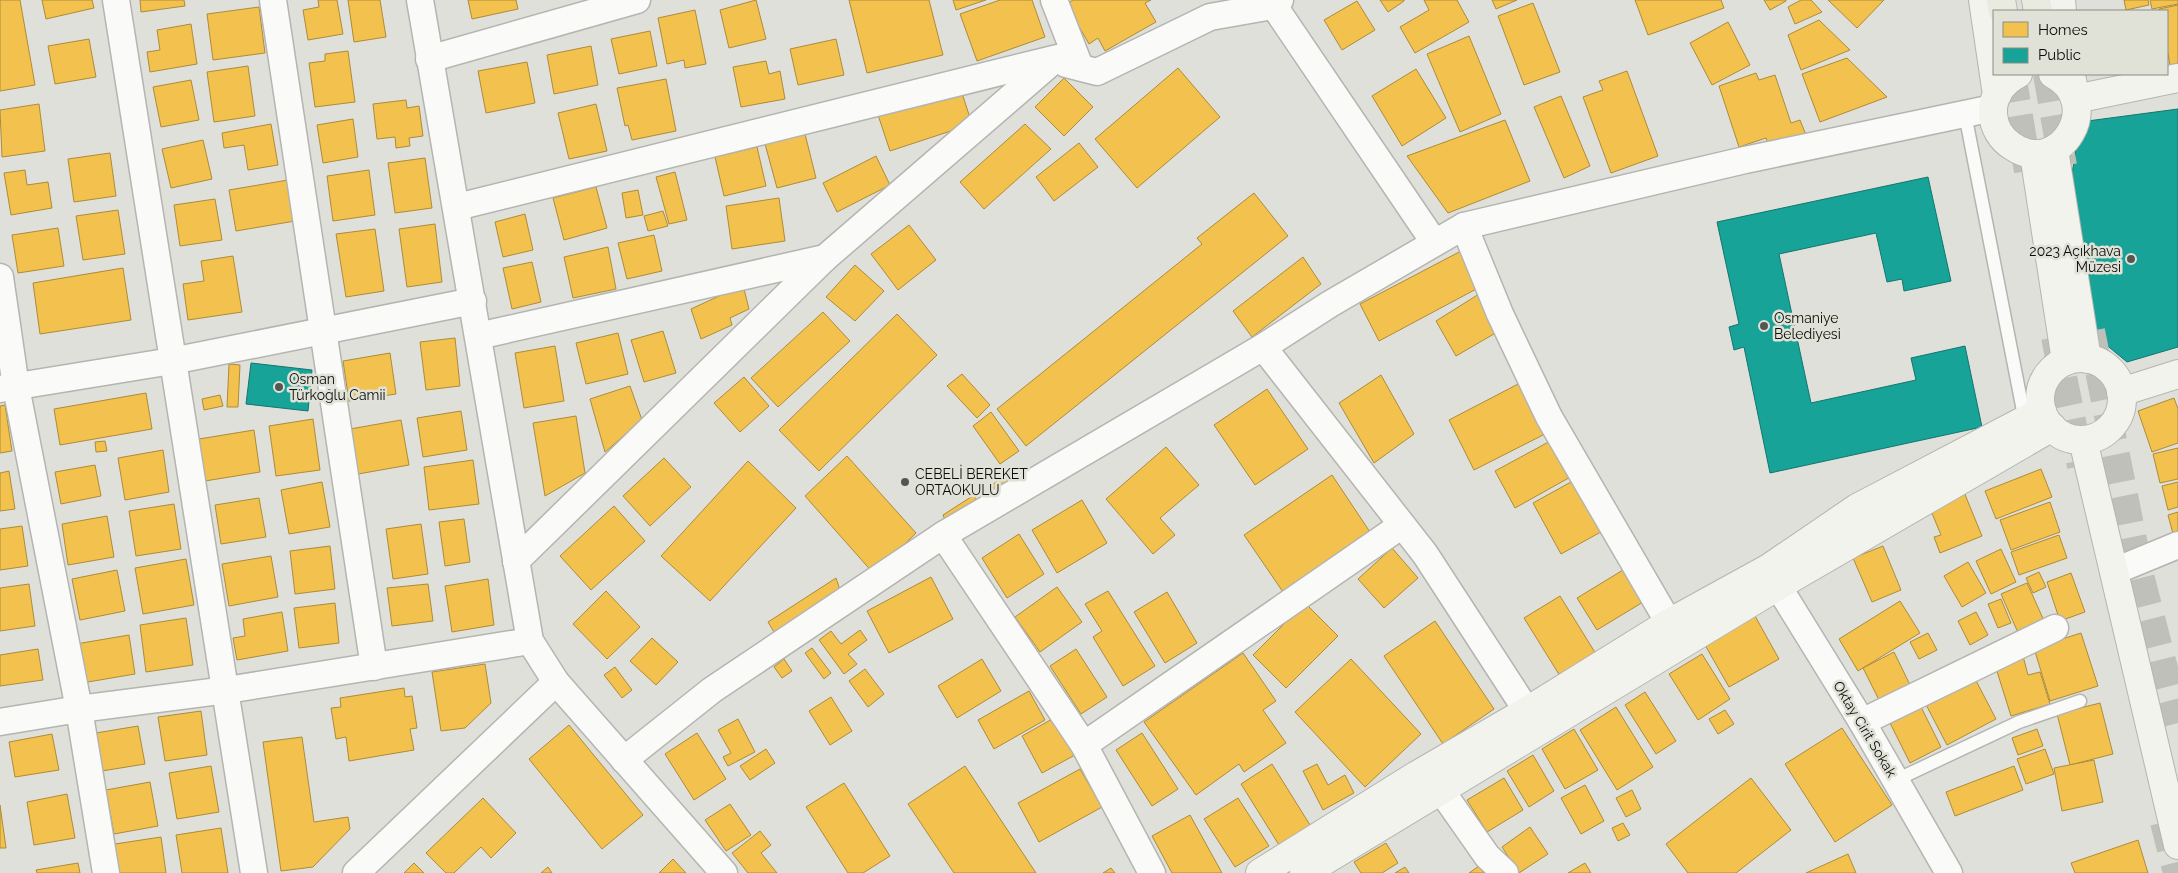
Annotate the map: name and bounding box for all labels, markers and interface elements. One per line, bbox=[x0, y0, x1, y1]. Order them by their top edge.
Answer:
legend bbox=[1993, 10, 2168, 75]
text: Homes bbox=[2038, 21, 2088, 39]
text: Public bbox=[2038, 46, 2081, 64]
place label: 2023 Açıkhava Müzesi bbox=[2029, 243, 2121, 275]
marker: 2023 Açıkhava Müzesi bbox=[2125, 253, 2137, 265]
place label: Osmaniye Belediyesi bbox=[1774, 310, 1841, 342]
marker: Osmaniye Belediyesi bbox=[1758, 320, 1770, 332]
place label: Osman Türkoğlu Camii bbox=[289, 371, 386, 403]
marker: Osman Türkoğlu Camii bbox=[273, 381, 285, 393]
place label: CEBELİ BEREKET ORTAOKULU bbox=[915, 464, 1028, 498]
marker: CEBELİ BEREKET ORTAOKULU bbox=[899, 476, 911, 488]
street label: Oktay Cirit Sokak bbox=[1830, 678, 1900, 780]

